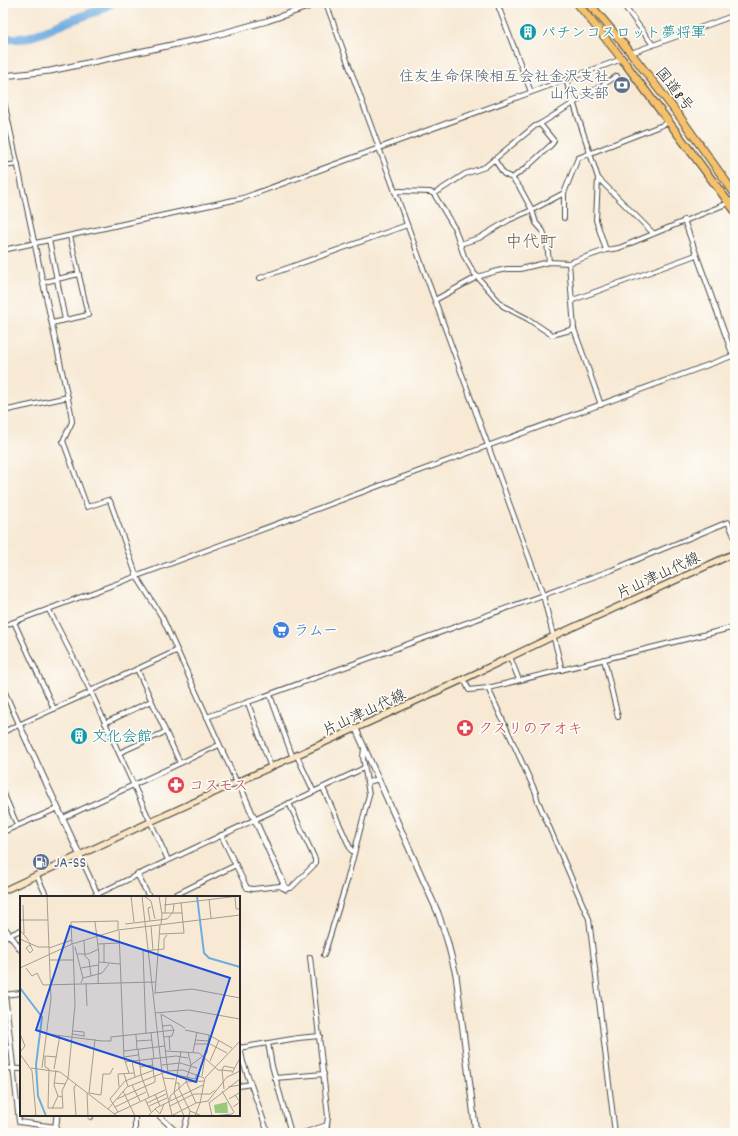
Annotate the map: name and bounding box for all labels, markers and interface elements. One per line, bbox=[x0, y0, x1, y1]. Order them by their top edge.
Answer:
building icon: パチンコスロット夢将軍 bbox=[518, 22, 538, 42]
place label: パチンコスロット夢将軍 bbox=[541, 23, 706, 45]
street label: 国道8号 bbox=[649, 63, 698, 117]
place label: 住友生命保険相互会社金沢支社 山代支部 bbox=[399, 67, 609, 106]
bank icon: 住友生命保険相互会社金沢支社 山代支部 bbox=[612, 75, 632, 95]
district label: 中代町 bbox=[506, 232, 557, 256]
street label: 片山津山代線 bbox=[613, 548, 704, 606]
supermarket icon: ラムー bbox=[271, 620, 291, 640]
place label: ラムー bbox=[294, 621, 338, 643]
street label: 片山津山代線 bbox=[319, 685, 410, 743]
pharmacy icon: クスリのアオキ bbox=[455, 718, 475, 738]
place label: クスリのアオキ bbox=[478, 719, 583, 741]
building icon: 文化会館 bbox=[69, 726, 89, 746]
place label: 文化会館 bbox=[92, 727, 152, 749]
pharmacy icon: コスモス bbox=[166, 775, 186, 795]
place label: コスモス bbox=[189, 776, 248, 798]
fuel station icon: JA-SS bbox=[31, 852, 51, 872]
place label: JA-SS bbox=[54, 853, 86, 875]
inset map bbox=[20, 896, 240, 1116]

